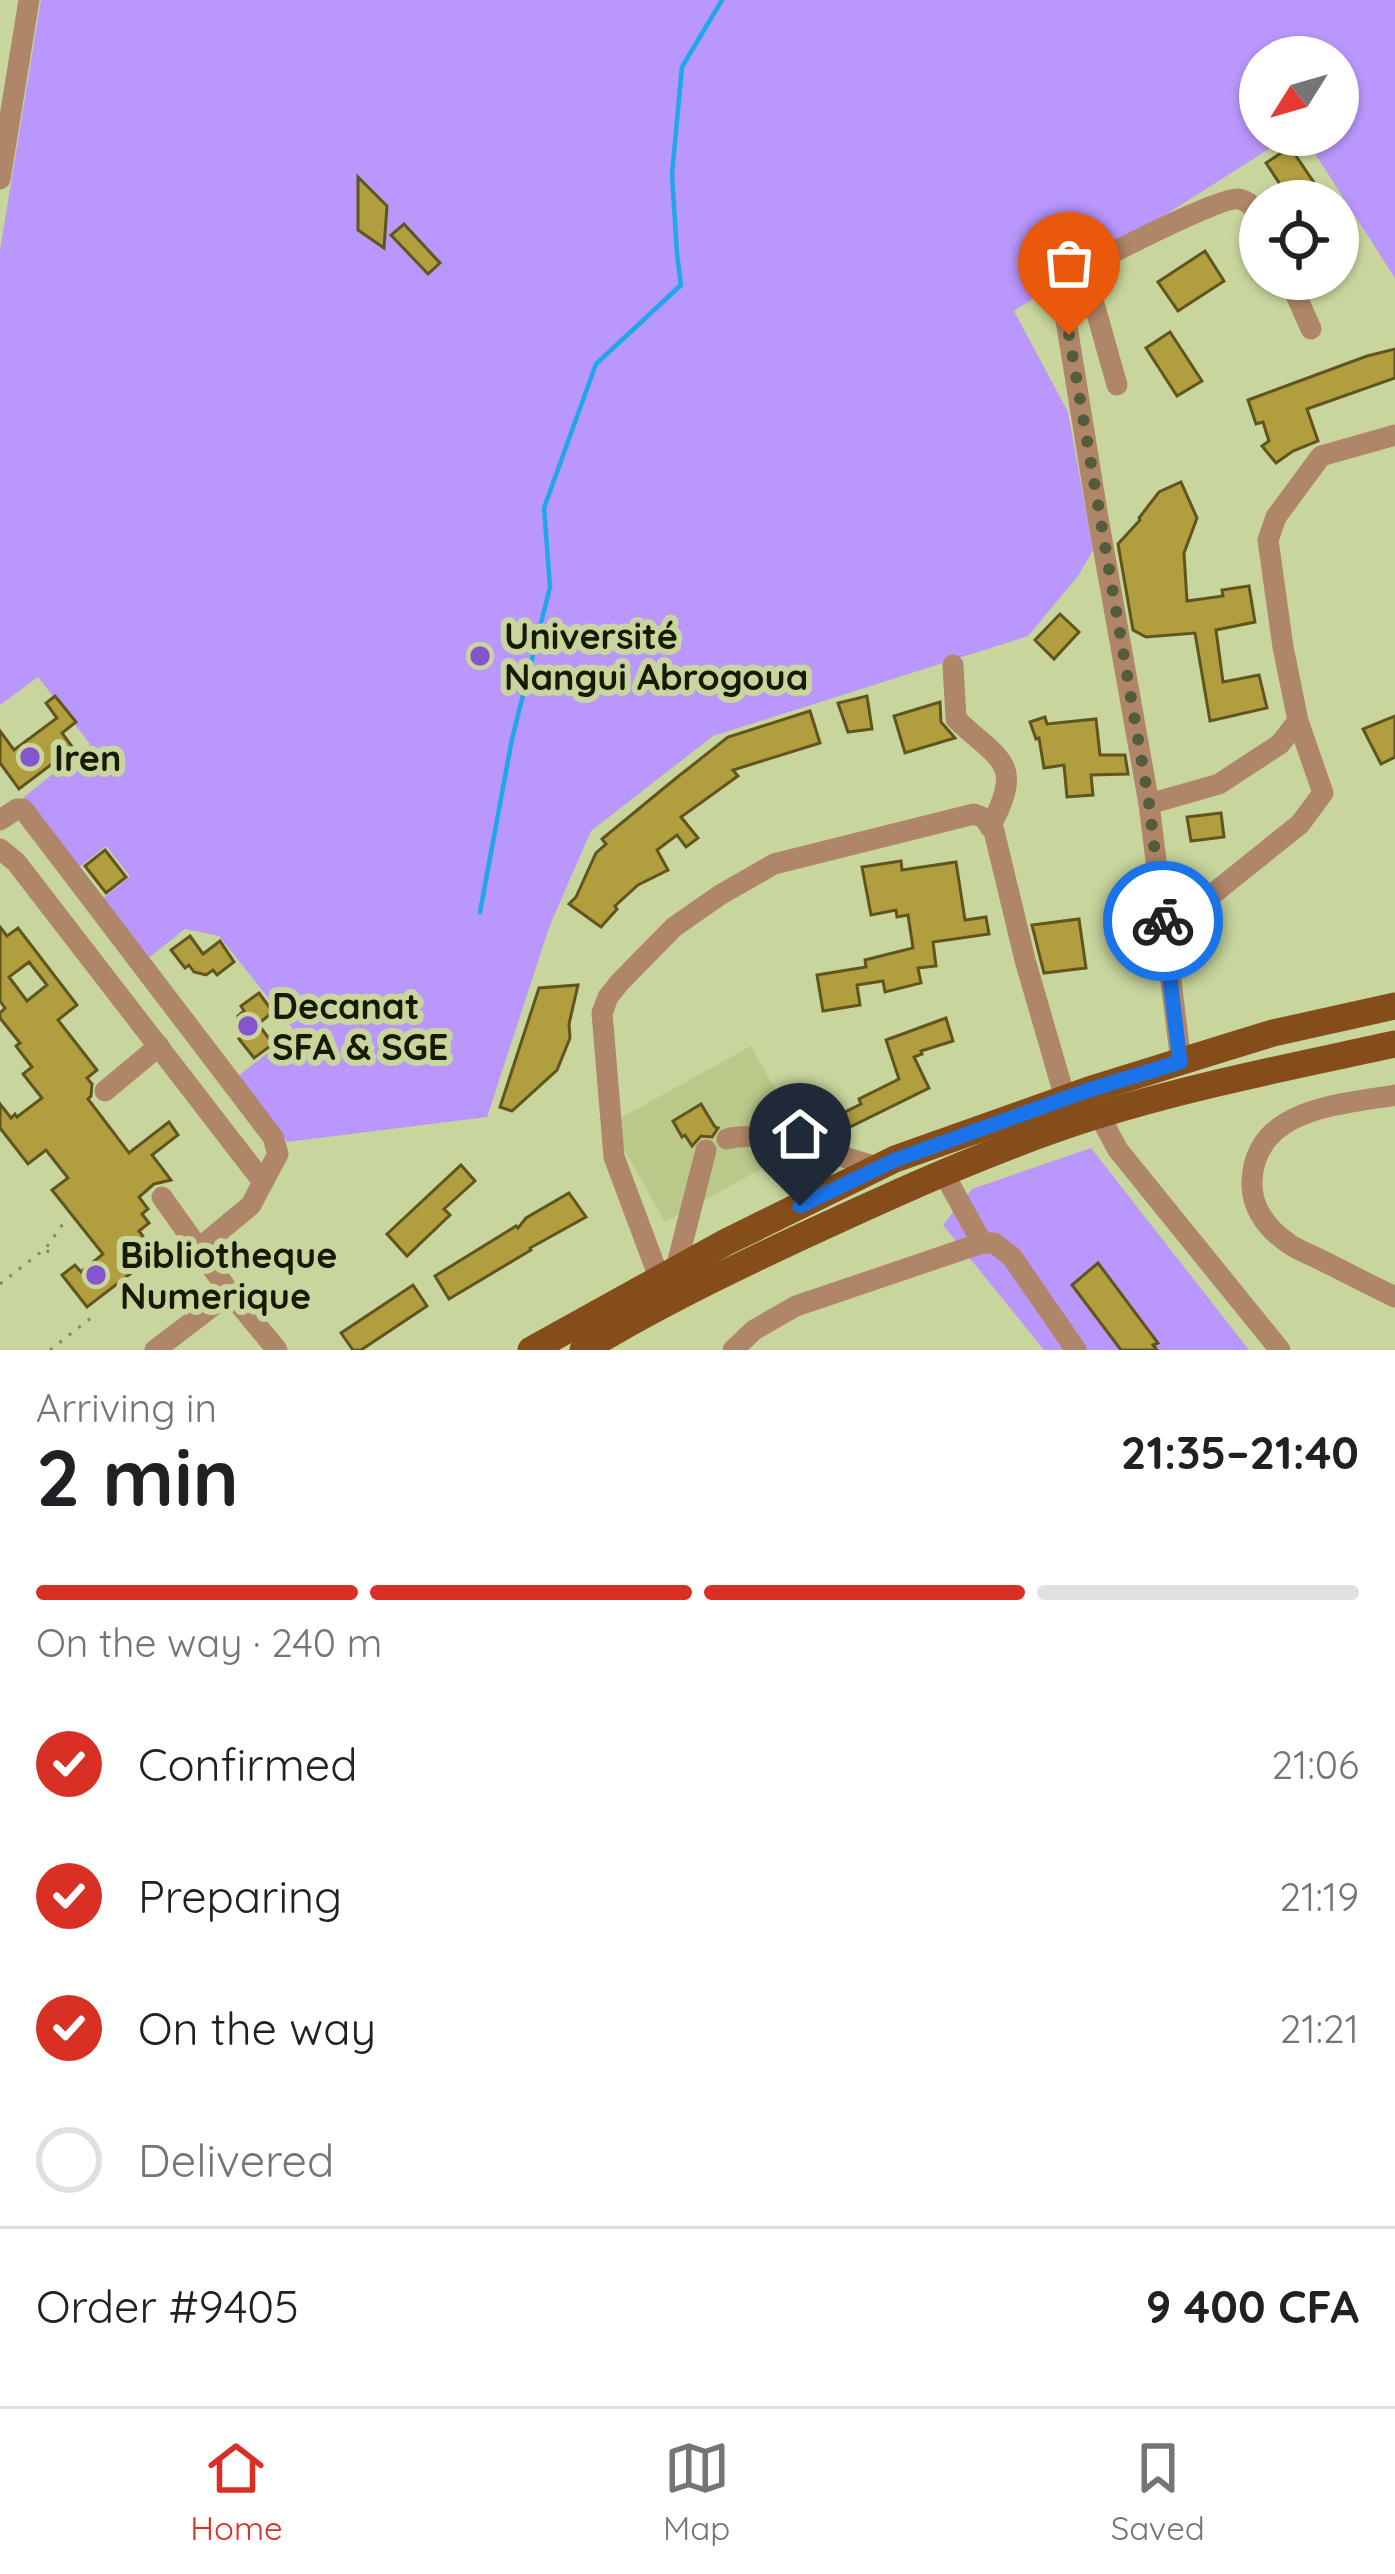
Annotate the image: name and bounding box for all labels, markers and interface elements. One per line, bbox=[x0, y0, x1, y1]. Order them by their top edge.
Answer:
north arrow bbox=[1239, 36, 1359, 156]
map controls bbox=[1239, 36, 1359, 300]
button: locate bbox=[1239, 180, 1359, 300]
pin bbox=[1018, 212, 1120, 335]
icon: bag bbox=[1036, 230, 1102, 296]
place label: Université Nangui Abrogoua bbox=[504, 613, 808, 699]
marker: Université Nangui Abrogoua bbox=[467, 643, 493, 669]
place label: Iren bbox=[54, 735, 121, 780]
marker: Iren bbox=[17, 744, 43, 770]
courier bbox=[1103, 861, 1223, 981]
icon: bike bbox=[1130, 888, 1196, 954]
place label: Decanat SFA & SGE bbox=[272, 983, 448, 1069]
marker: Decanat SFA & SGE bbox=[235, 1013, 261, 1039]
pin bbox=[749, 1083, 851, 1206]
icon: home bbox=[767, 1101, 833, 1167]
place label: Bibliotheque Numerique bbox=[120, 1232, 337, 1318]
marker: Bibliotheque Numerique bbox=[83, 1262, 109, 1288]
text: Arriving in bbox=[36, 1383, 217, 1432]
text: 21:35–21:40 bbox=[1121, 1424, 1359, 1480]
text: 2 min bbox=[36, 1428, 239, 1526]
text: On the way · 240 m bbox=[36, 1618, 382, 1667]
icon: check bbox=[36, 1731, 102, 1797]
text: Confirmed bbox=[138, 1736, 357, 1792]
text: 21:06 bbox=[1271, 1740, 1359, 1789]
icon: check bbox=[36, 1863, 102, 1929]
text: Preparing bbox=[138, 1868, 342, 1924]
text: 21:19 bbox=[1279, 1872, 1359, 1921]
icon: check bbox=[36, 1995, 102, 2061]
text: On the way bbox=[138, 2000, 376, 2056]
text: 21:21 bbox=[1280, 2004, 1359, 2053]
text: Delivered bbox=[138, 2132, 334, 2188]
text: Order #9405 bbox=[36, 2278, 299, 2334]
text: 9 400 CFA bbox=[1146, 2278, 1359, 2334]
tab: Home bbox=[190, 2435, 283, 2548]
tab: Map bbox=[663, 2435, 730, 2548]
tab: Saved bbox=[1111, 2435, 1205, 2548]

